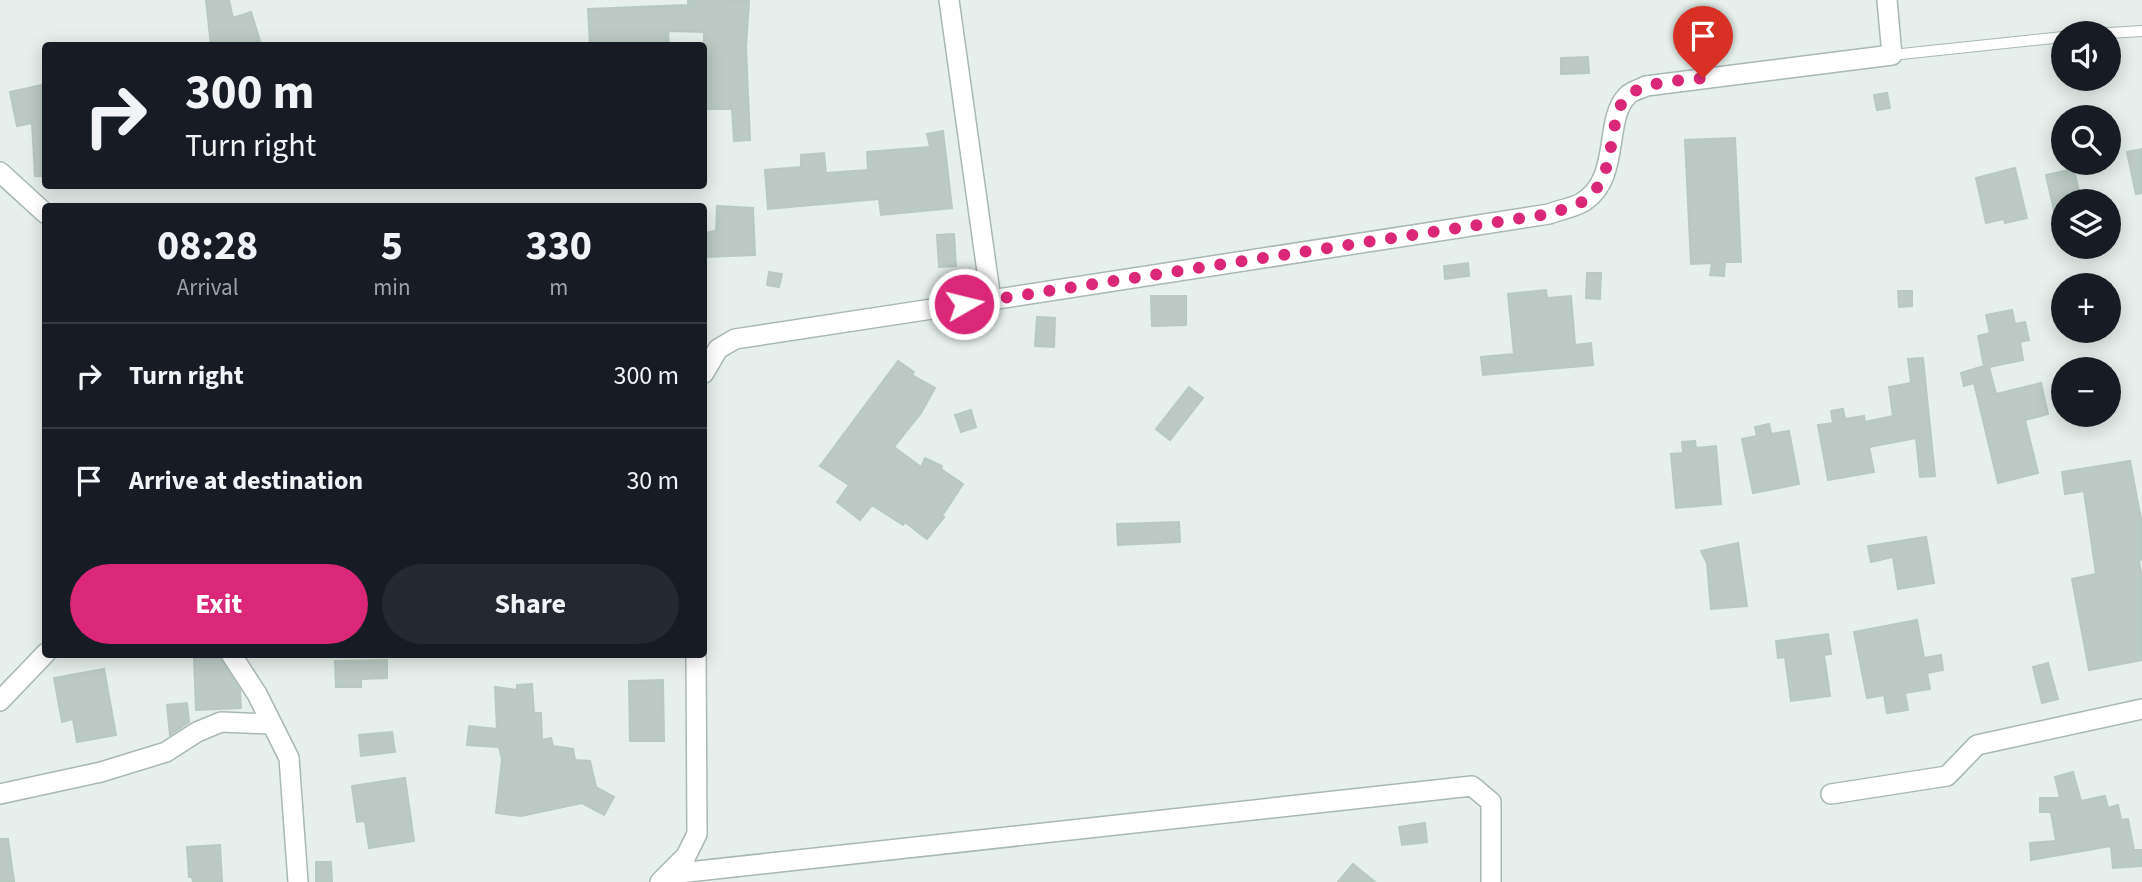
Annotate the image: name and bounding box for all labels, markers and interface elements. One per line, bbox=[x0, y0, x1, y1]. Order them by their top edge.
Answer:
pin bbox=[1673, 6, 1733, 78]
icon: arrive bbox=[1684, 17, 1722, 55]
map controls bbox=[2051, 21, 2121, 427]
button: sound bbox=[2051, 21, 2121, 91]
text: 300 m bbox=[185, 58, 314, 128]
icon: right bbox=[70, 70, 161, 161]
button: search bbox=[2051, 105, 2121, 175]
text: Turn right bbox=[185, 123, 316, 169]
button: layers bbox=[2051, 189, 2121, 259]
text: 08:28 bbox=[157, 216, 258, 276]
text: 5 bbox=[381, 216, 403, 276]
text: 330 bbox=[525, 216, 592, 276]
position arrow bbox=[927, 267, 1001, 341]
text: Arrival bbox=[177, 271, 239, 304]
text: min bbox=[373, 271, 411, 304]
text: m bbox=[549, 271, 568, 304]
button: + bbox=[2051, 273, 2121, 343]
icon: right bbox=[70, 357, 108, 395]
text: Turn right bbox=[129, 357, 244, 394]
text: 300 m bbox=[613, 357, 679, 394]
button: − bbox=[2051, 357, 2121, 427]
icon: arrive bbox=[70, 462, 108, 500]
text: Arrive at destination bbox=[129, 462, 363, 499]
text: 30 m bbox=[626, 462, 679, 499]
button: Exit bbox=[70, 564, 368, 644]
button: Share bbox=[382, 564, 679, 644]

